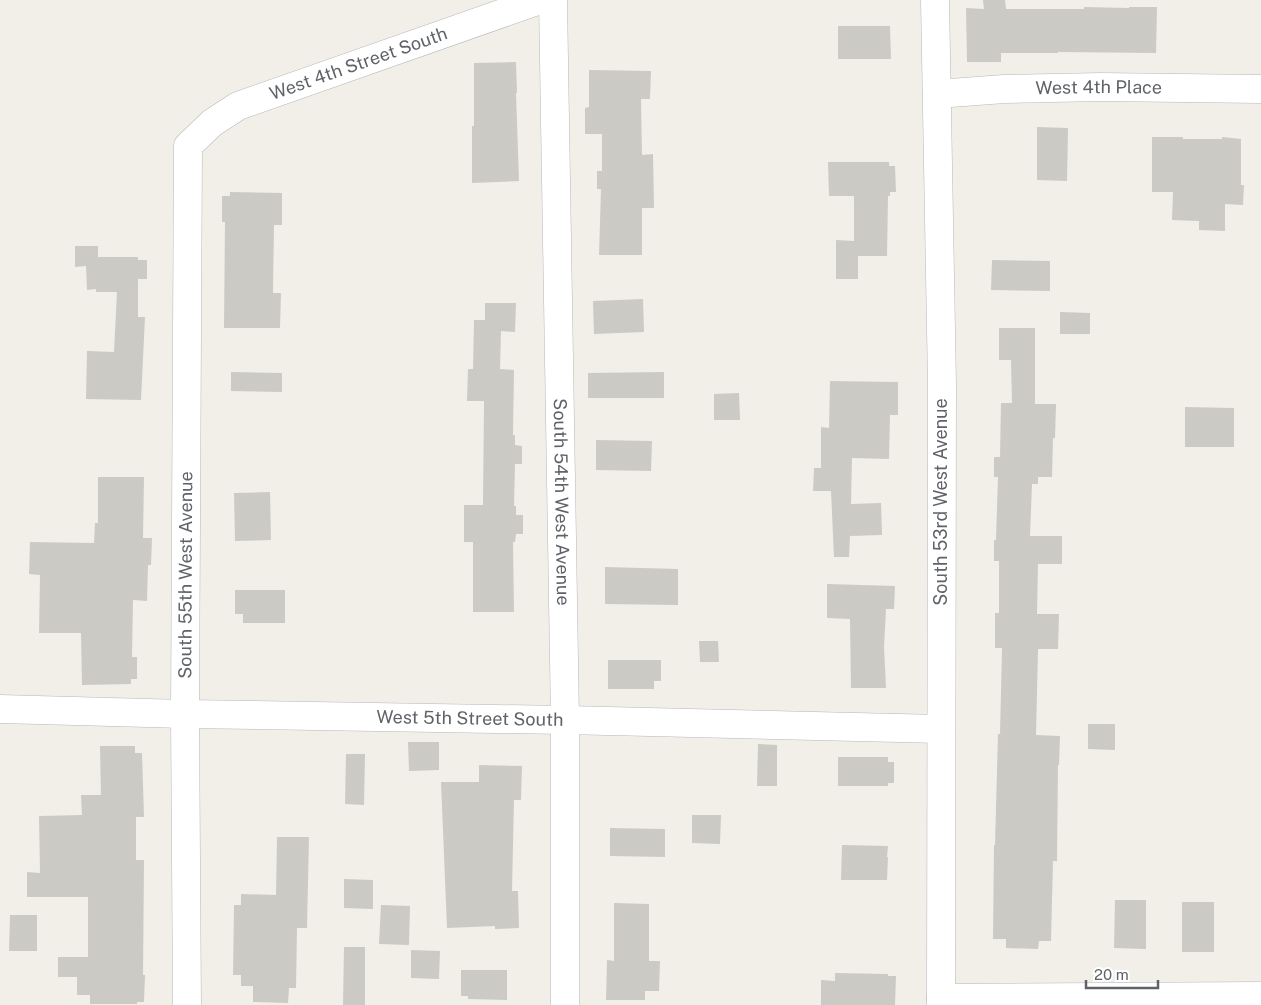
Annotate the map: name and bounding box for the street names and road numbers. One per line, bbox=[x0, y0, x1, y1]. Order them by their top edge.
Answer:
street label: West 4th Street South bbox=[267, 22, 450, 104]
street label: West 4th Place bbox=[1035, 76, 1162, 98]
street label: South 54th West Avenue bbox=[550, 398, 574, 606]
street label: South 53rd West Avenue bbox=[930, 398, 951, 606]
street label: South 55th West Avenue bbox=[174, 471, 196, 679]
street label: West 5th Street South bbox=[376, 706, 564, 730]

